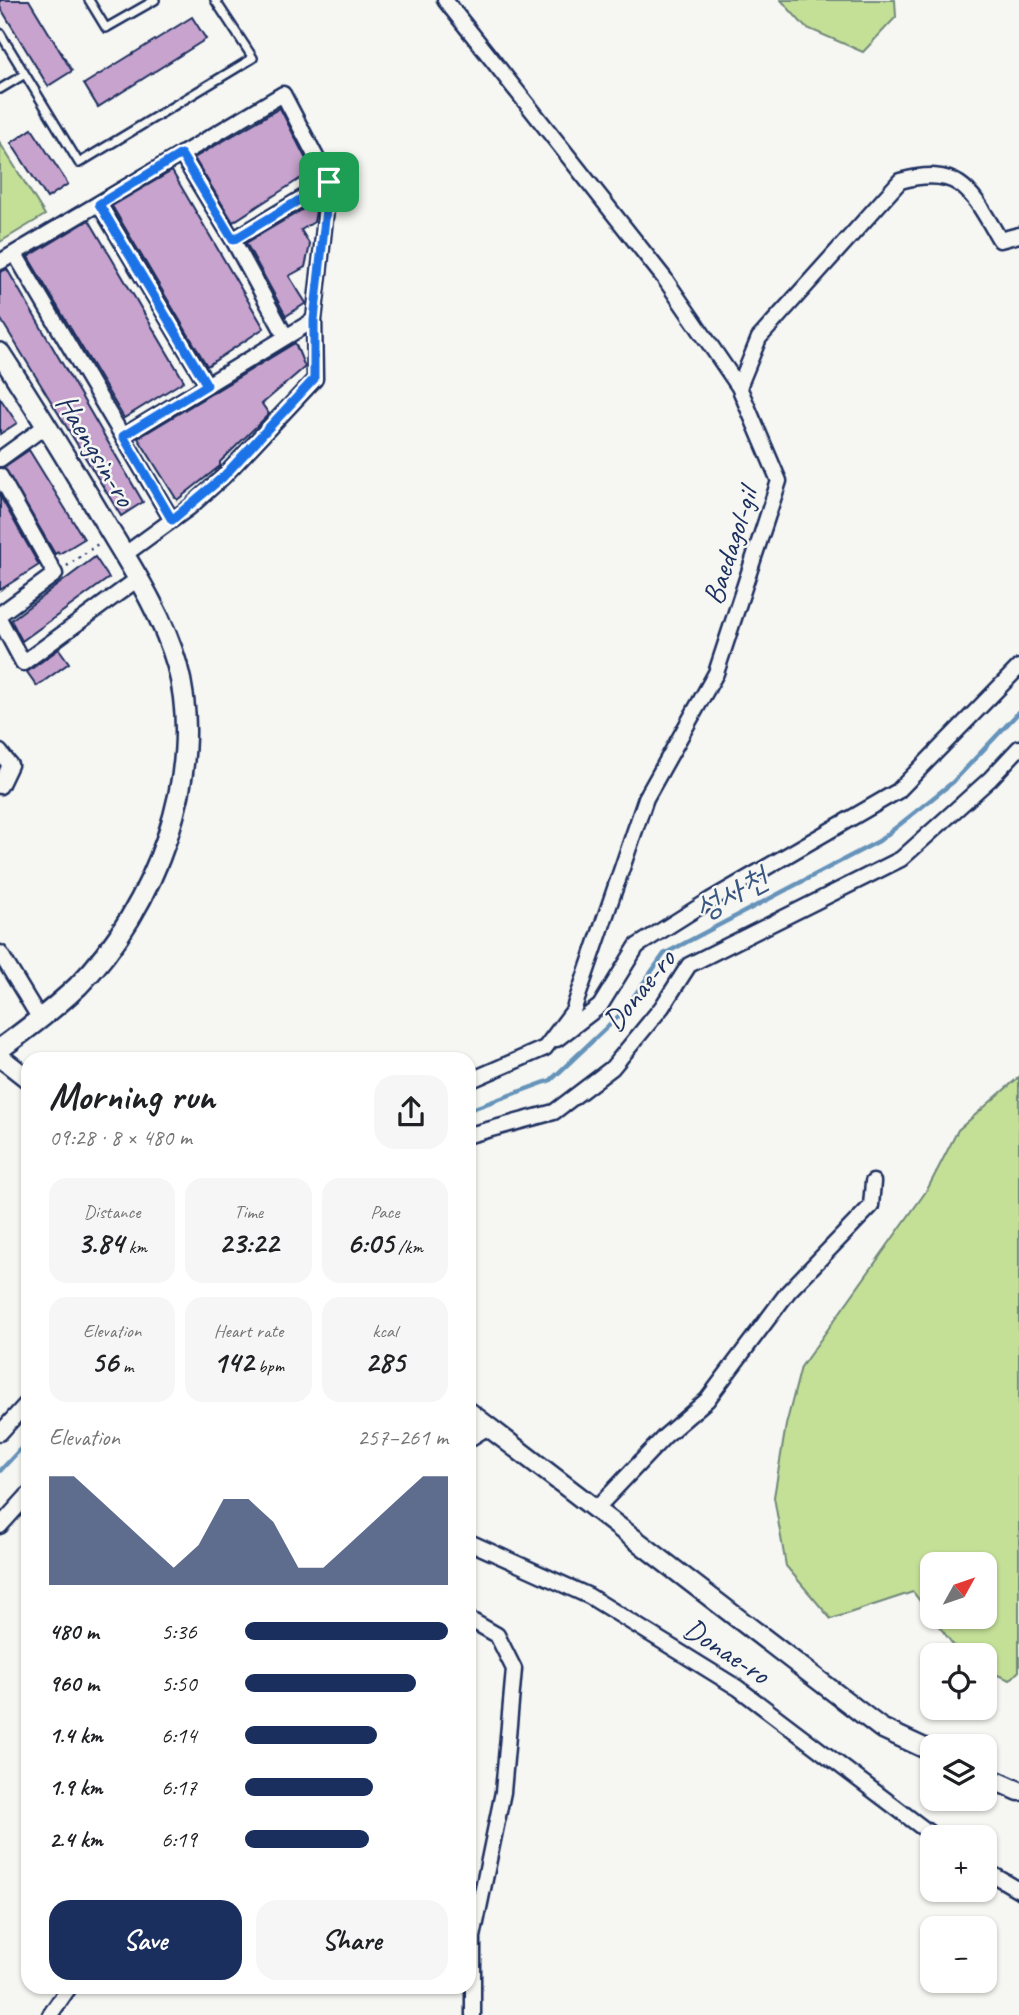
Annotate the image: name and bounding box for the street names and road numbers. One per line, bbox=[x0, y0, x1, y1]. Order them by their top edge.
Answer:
street label: Haengsin-ro bbox=[48, 387, 145, 514]
street label: Baedagol-gil bbox=[693, 478, 768, 609]
street label: Donae-ro bbox=[594, 940, 684, 1039]
street label: Donae-ro bbox=[677, 1609, 778, 1693]

